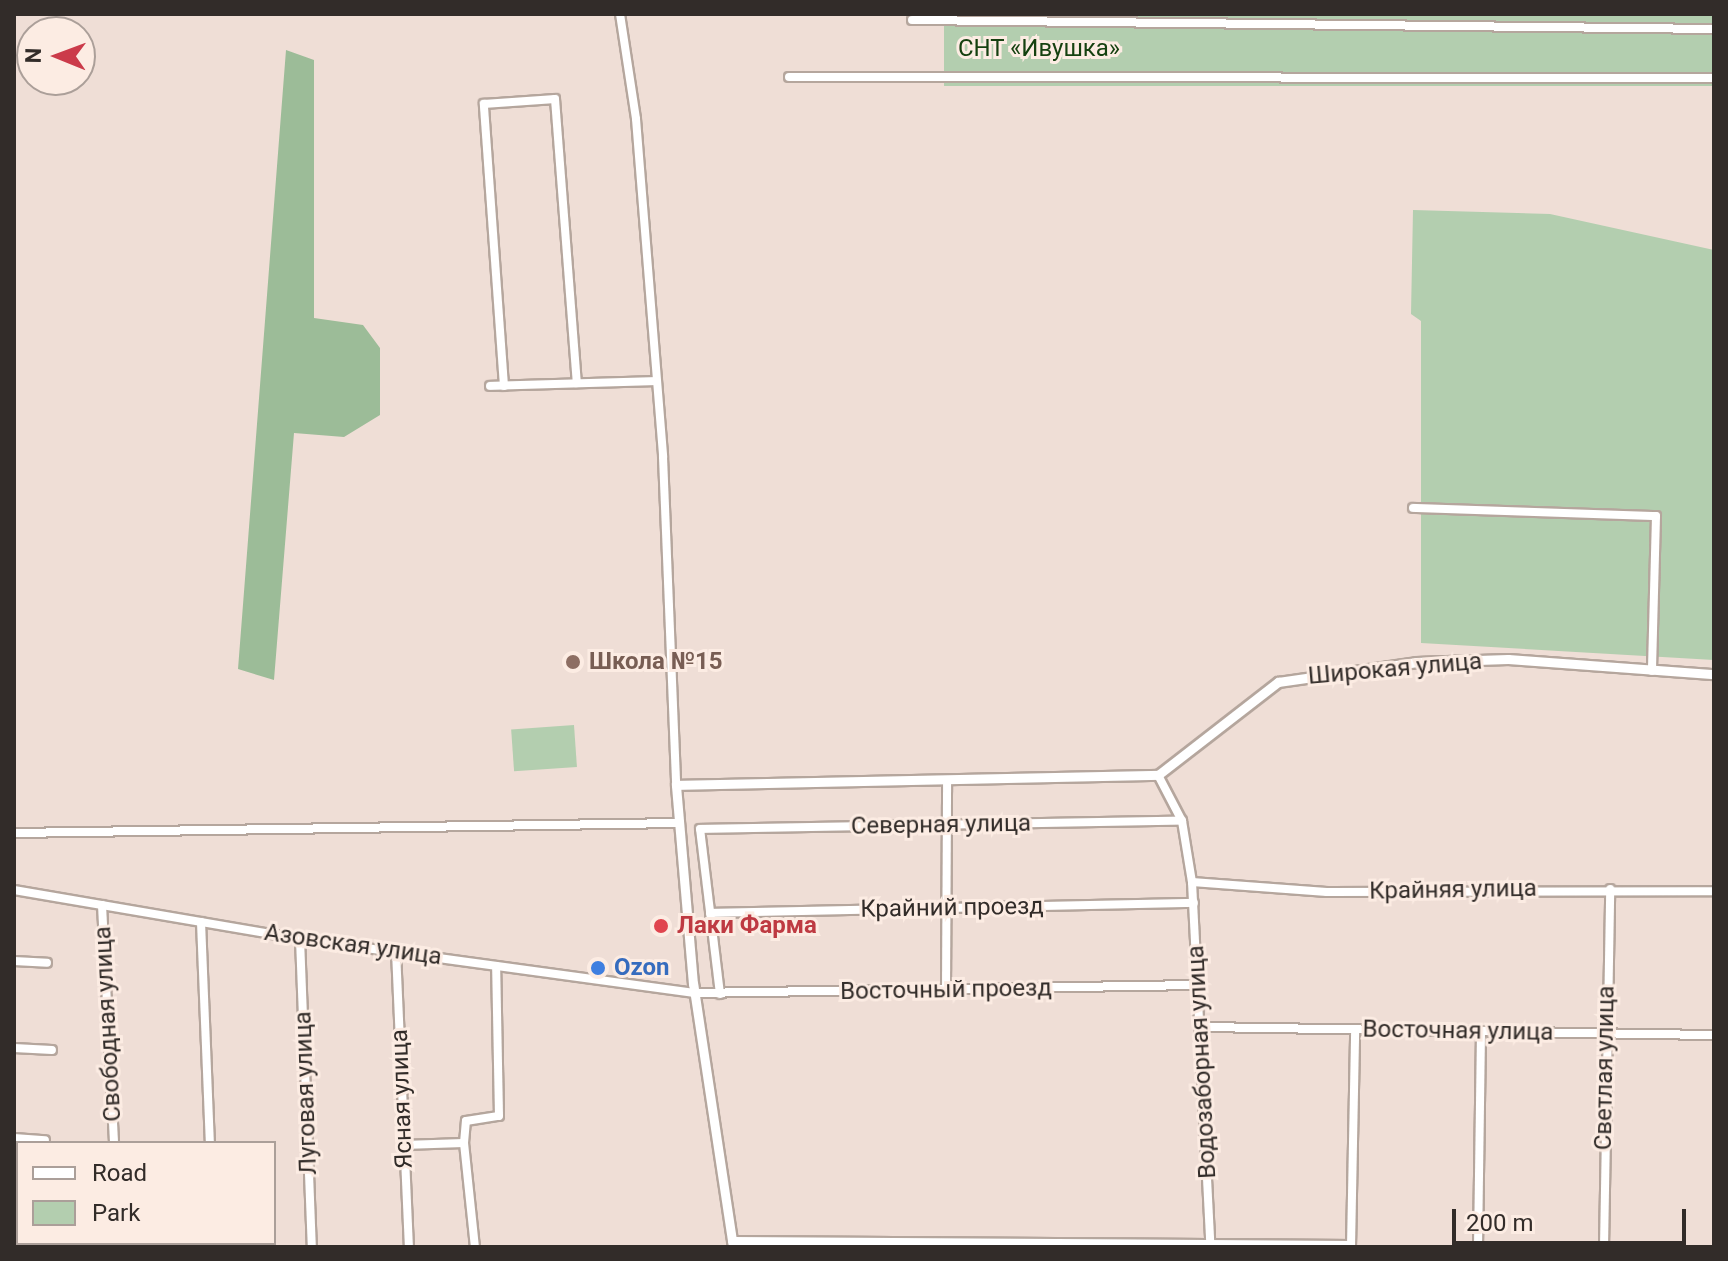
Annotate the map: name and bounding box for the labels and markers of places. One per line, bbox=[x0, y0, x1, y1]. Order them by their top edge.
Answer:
place label: Школа №15 bbox=[589, 648, 723, 676]
marker: Школа №15 bbox=[564, 653, 582, 671]
place label: Лаки Фарма bbox=[677, 912, 817, 940]
marker: Лаки Фарма bbox=[652, 917, 670, 935]
place label: Ozon bbox=[614, 954, 670, 982]
marker: Ozon bbox=[589, 959, 607, 977]

